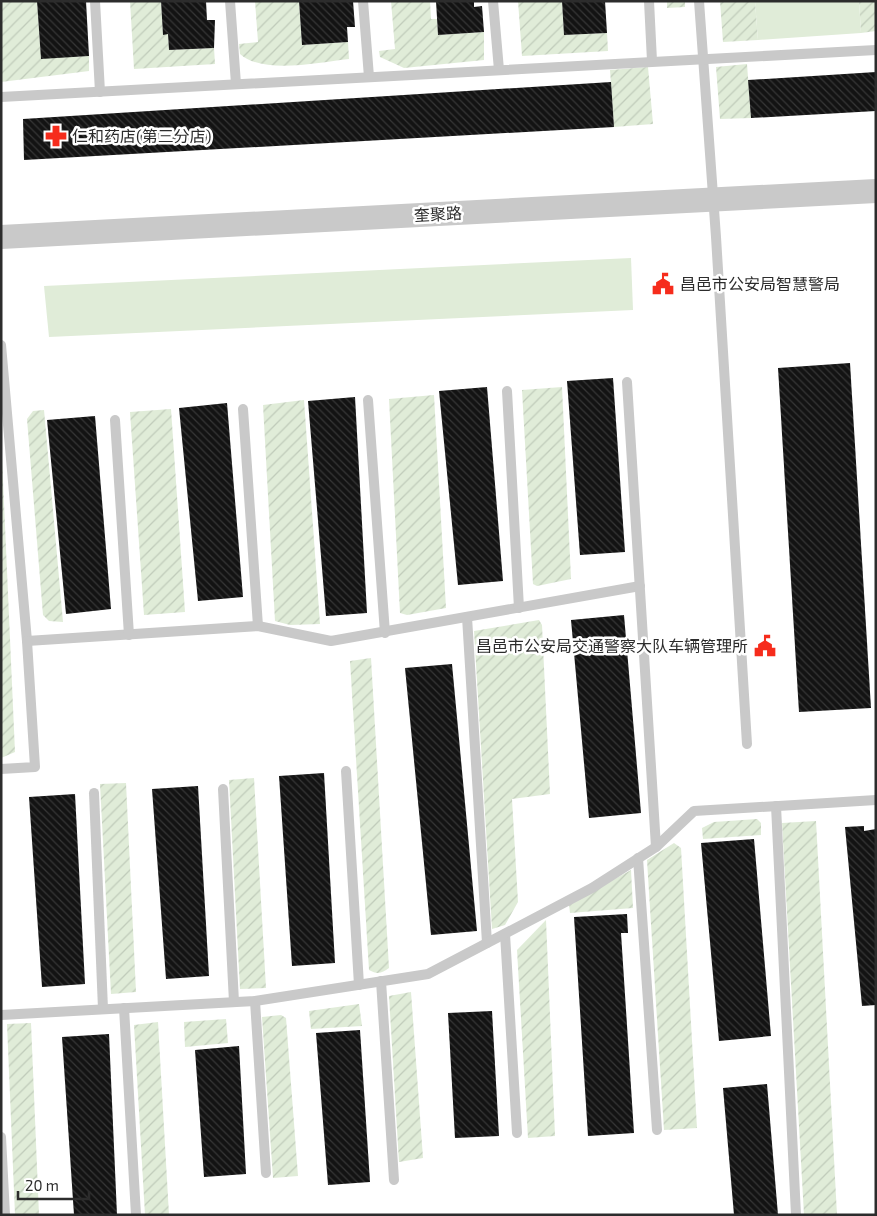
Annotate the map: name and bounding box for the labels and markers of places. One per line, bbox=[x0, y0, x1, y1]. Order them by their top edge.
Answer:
pharmacy icon: 仁和药店(第三分店) bbox=[43, 123, 69, 149]
place label: 仁和药店(第三分店) bbox=[72, 126, 212, 145]
public building icon: 昌邑市公安局智慧警局 bbox=[650, 271, 676, 297]
place label: 昌邑市公安局智慧警局 bbox=[680, 274, 840, 293]
public building icon: 昌邑市公安局交通警察大队车辆管理所 bbox=[752, 633, 778, 659]
place label: 昌邑市公安局交通警察大队车辆管理所 bbox=[476, 636, 748, 655]

